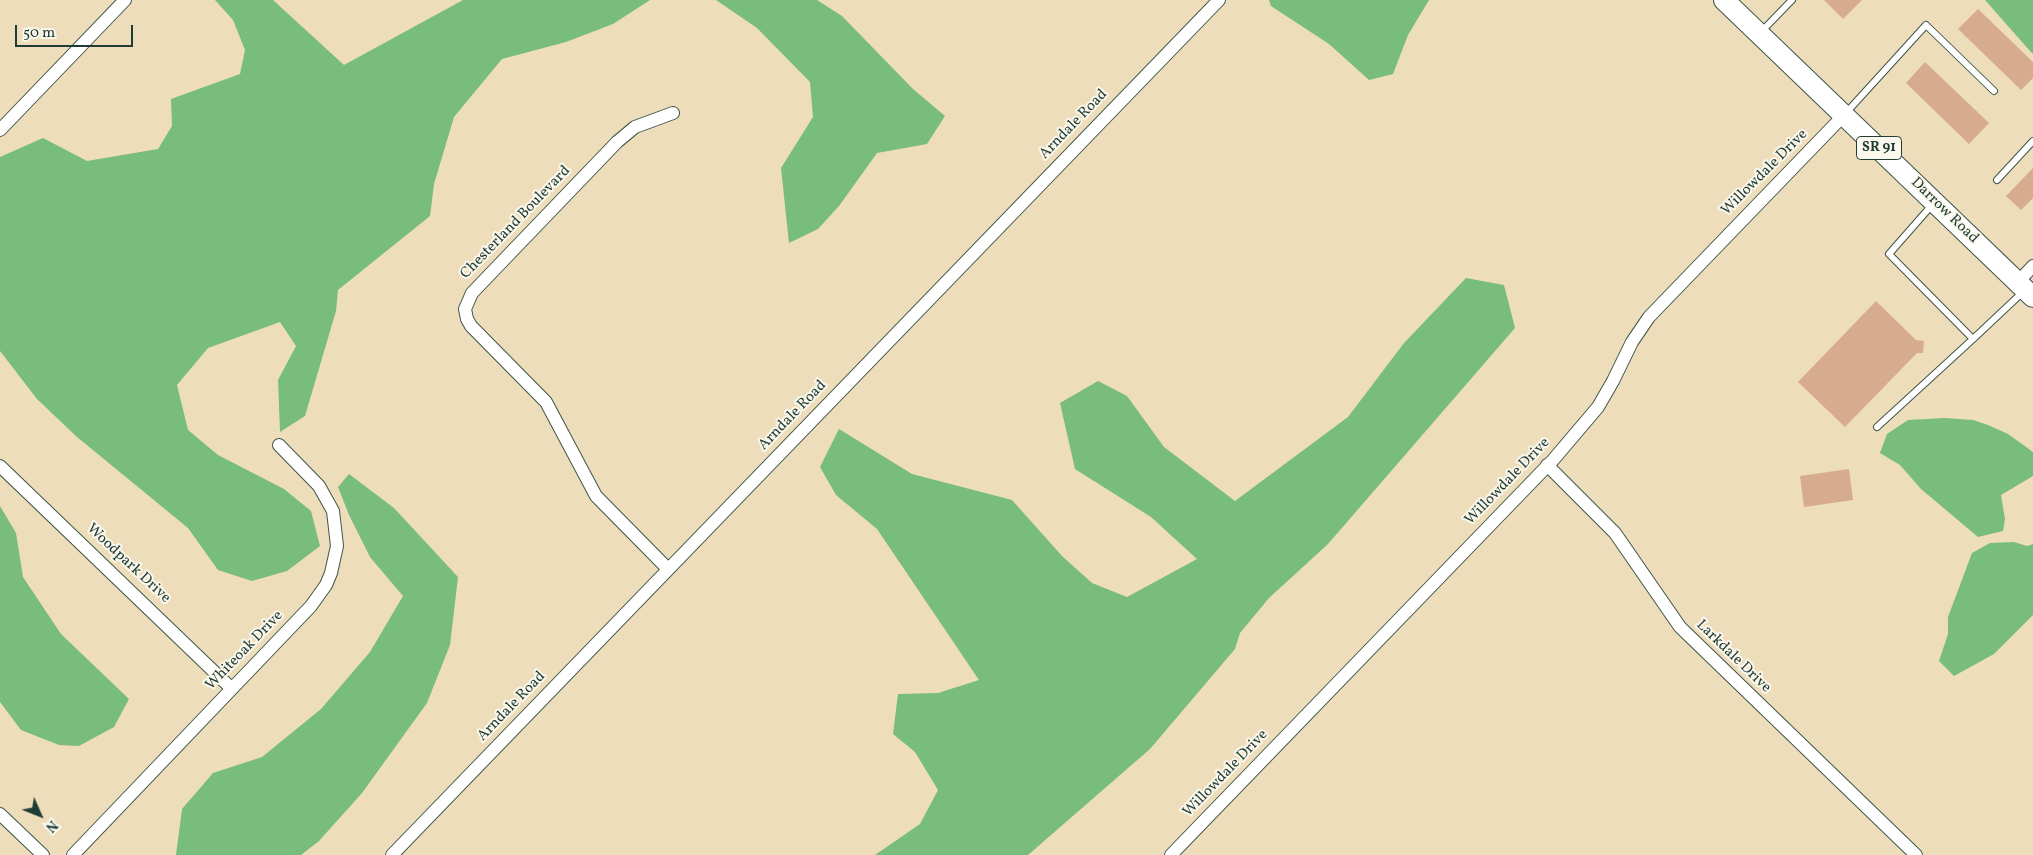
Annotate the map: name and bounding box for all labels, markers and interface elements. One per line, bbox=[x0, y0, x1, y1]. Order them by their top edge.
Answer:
scale bar bbox=[18, 15, 135, 47]
text: 50 m bbox=[23, 23, 55, 44]
street label: Arndale Road bbox=[1036, 86, 1112, 164]
street label: Willowdale Drive bbox=[1718, 126, 1812, 220]
road number: SR 91 bbox=[1856, 136, 1902, 160]
street label: Chesterland Boulevard bbox=[457, 163, 575, 283]
street label: Darrow Road bbox=[1906, 174, 1982, 248]
street label: Arndale Road bbox=[755, 377, 831, 455]
street label: Willowdale Drive bbox=[1462, 435, 1554, 529]
street label: Woodpark Drive bbox=[82, 520, 174, 608]
street label: Whiteoak Drive bbox=[202, 607, 288, 695]
street label: Larkdale Drive bbox=[1692, 617, 1774, 697]
street label: Arndale Road bbox=[474, 668, 550, 746]
street label: Willowdale Drive bbox=[1180, 727, 1272, 821]
north arrow bbox=[15, 790, 65, 840]
text: N bbox=[41, 816, 62, 836]

